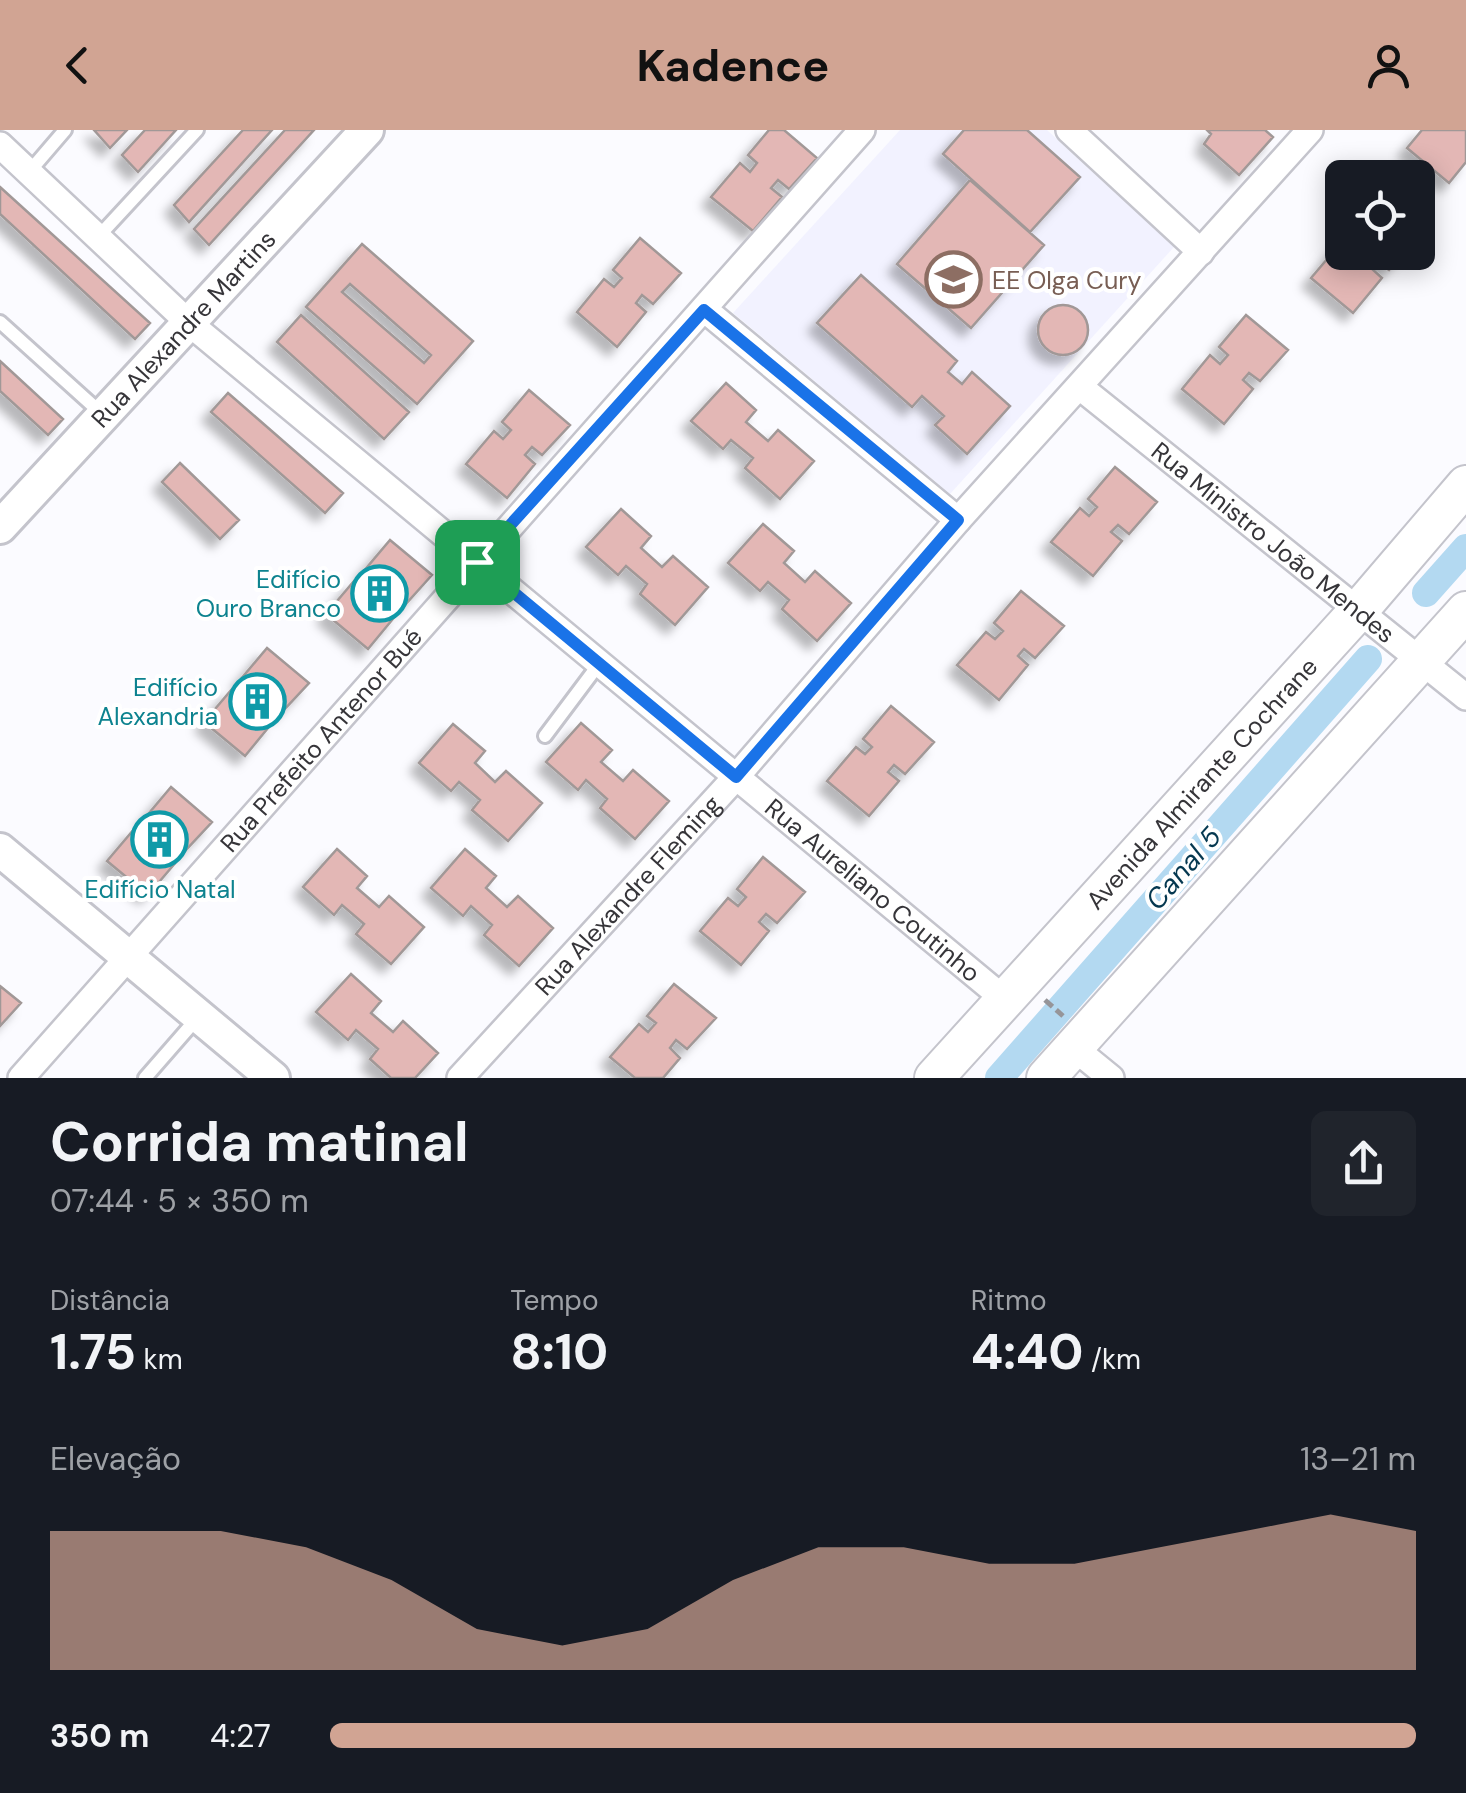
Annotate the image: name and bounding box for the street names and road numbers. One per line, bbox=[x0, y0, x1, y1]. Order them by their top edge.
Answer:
street label: Rua Alexandre Martins bbox=[84, 223, 283, 435]
street label: Rua Ministro João Mendes bbox=[1144, 435, 1402, 651]
street label: Rua Prefeito Antenor Bué bbox=[213, 621, 430, 859]
street label: Avenida Almirante Cochrane bbox=[1079, 651, 1325, 917]
street label: Rua Alexandre Fleming bbox=[528, 788, 728, 1003]
street label: Rua Aureliano Coutinho bbox=[758, 791, 987, 990]

